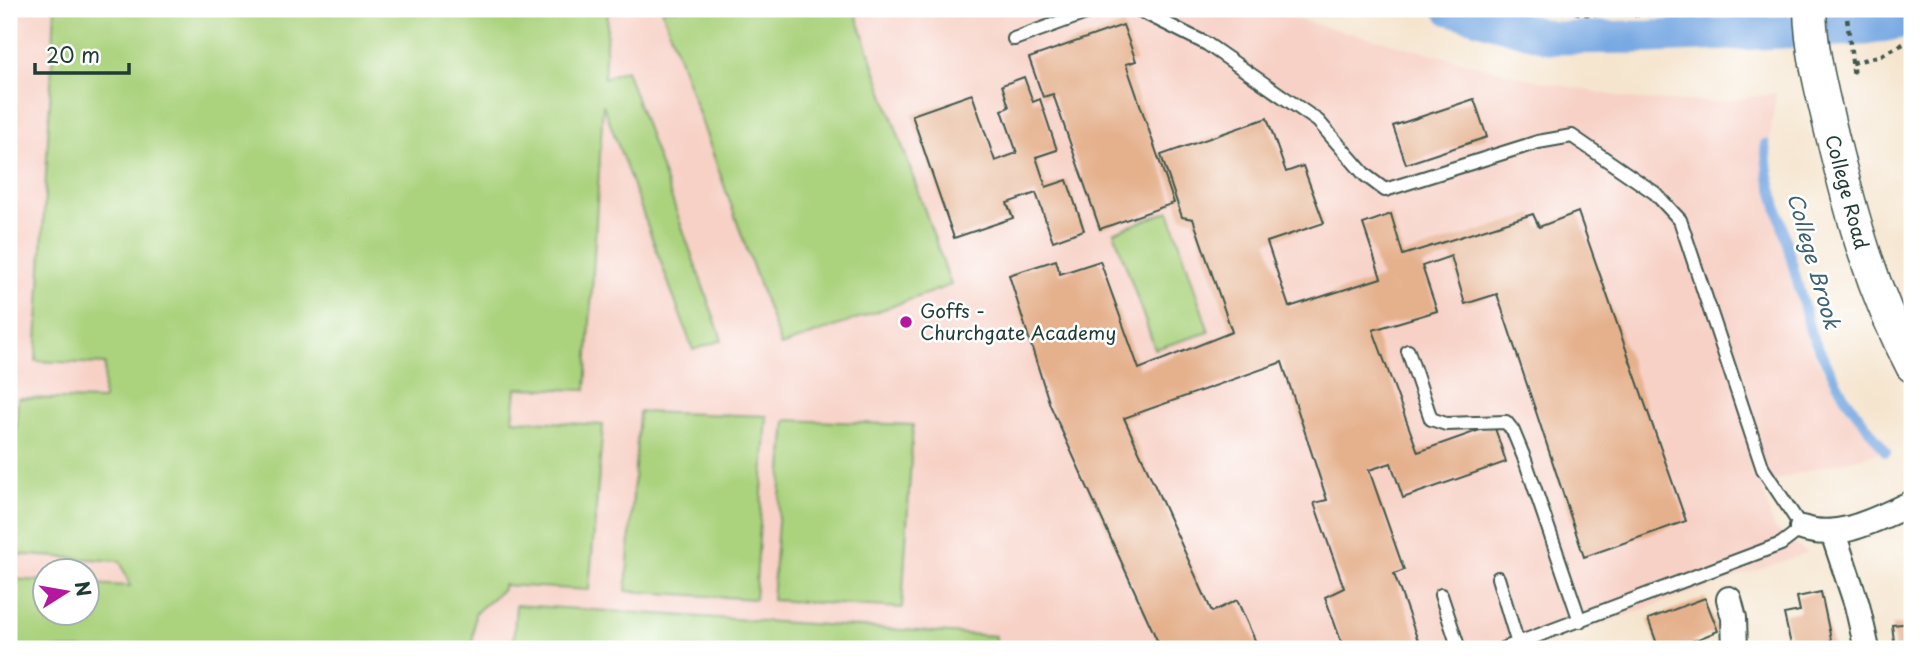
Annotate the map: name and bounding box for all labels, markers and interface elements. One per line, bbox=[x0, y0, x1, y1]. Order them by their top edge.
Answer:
scale bar bbox=[35, 32, 130, 76]
text: 20 m bbox=[46, 38, 100, 70]
street label: College Road bbox=[1819, 131, 1877, 252]
water label: College Brook bbox=[1780, 189, 1850, 333]
place label: Goffs - Churchgate Academy bbox=[920, 296, 1116, 346]
marker: Goffs - Churchgate Academy bbox=[898, 314, 914, 330]
north arrow bbox=[32, 556, 102, 626]
text: N bbox=[68, 579, 99, 599]

